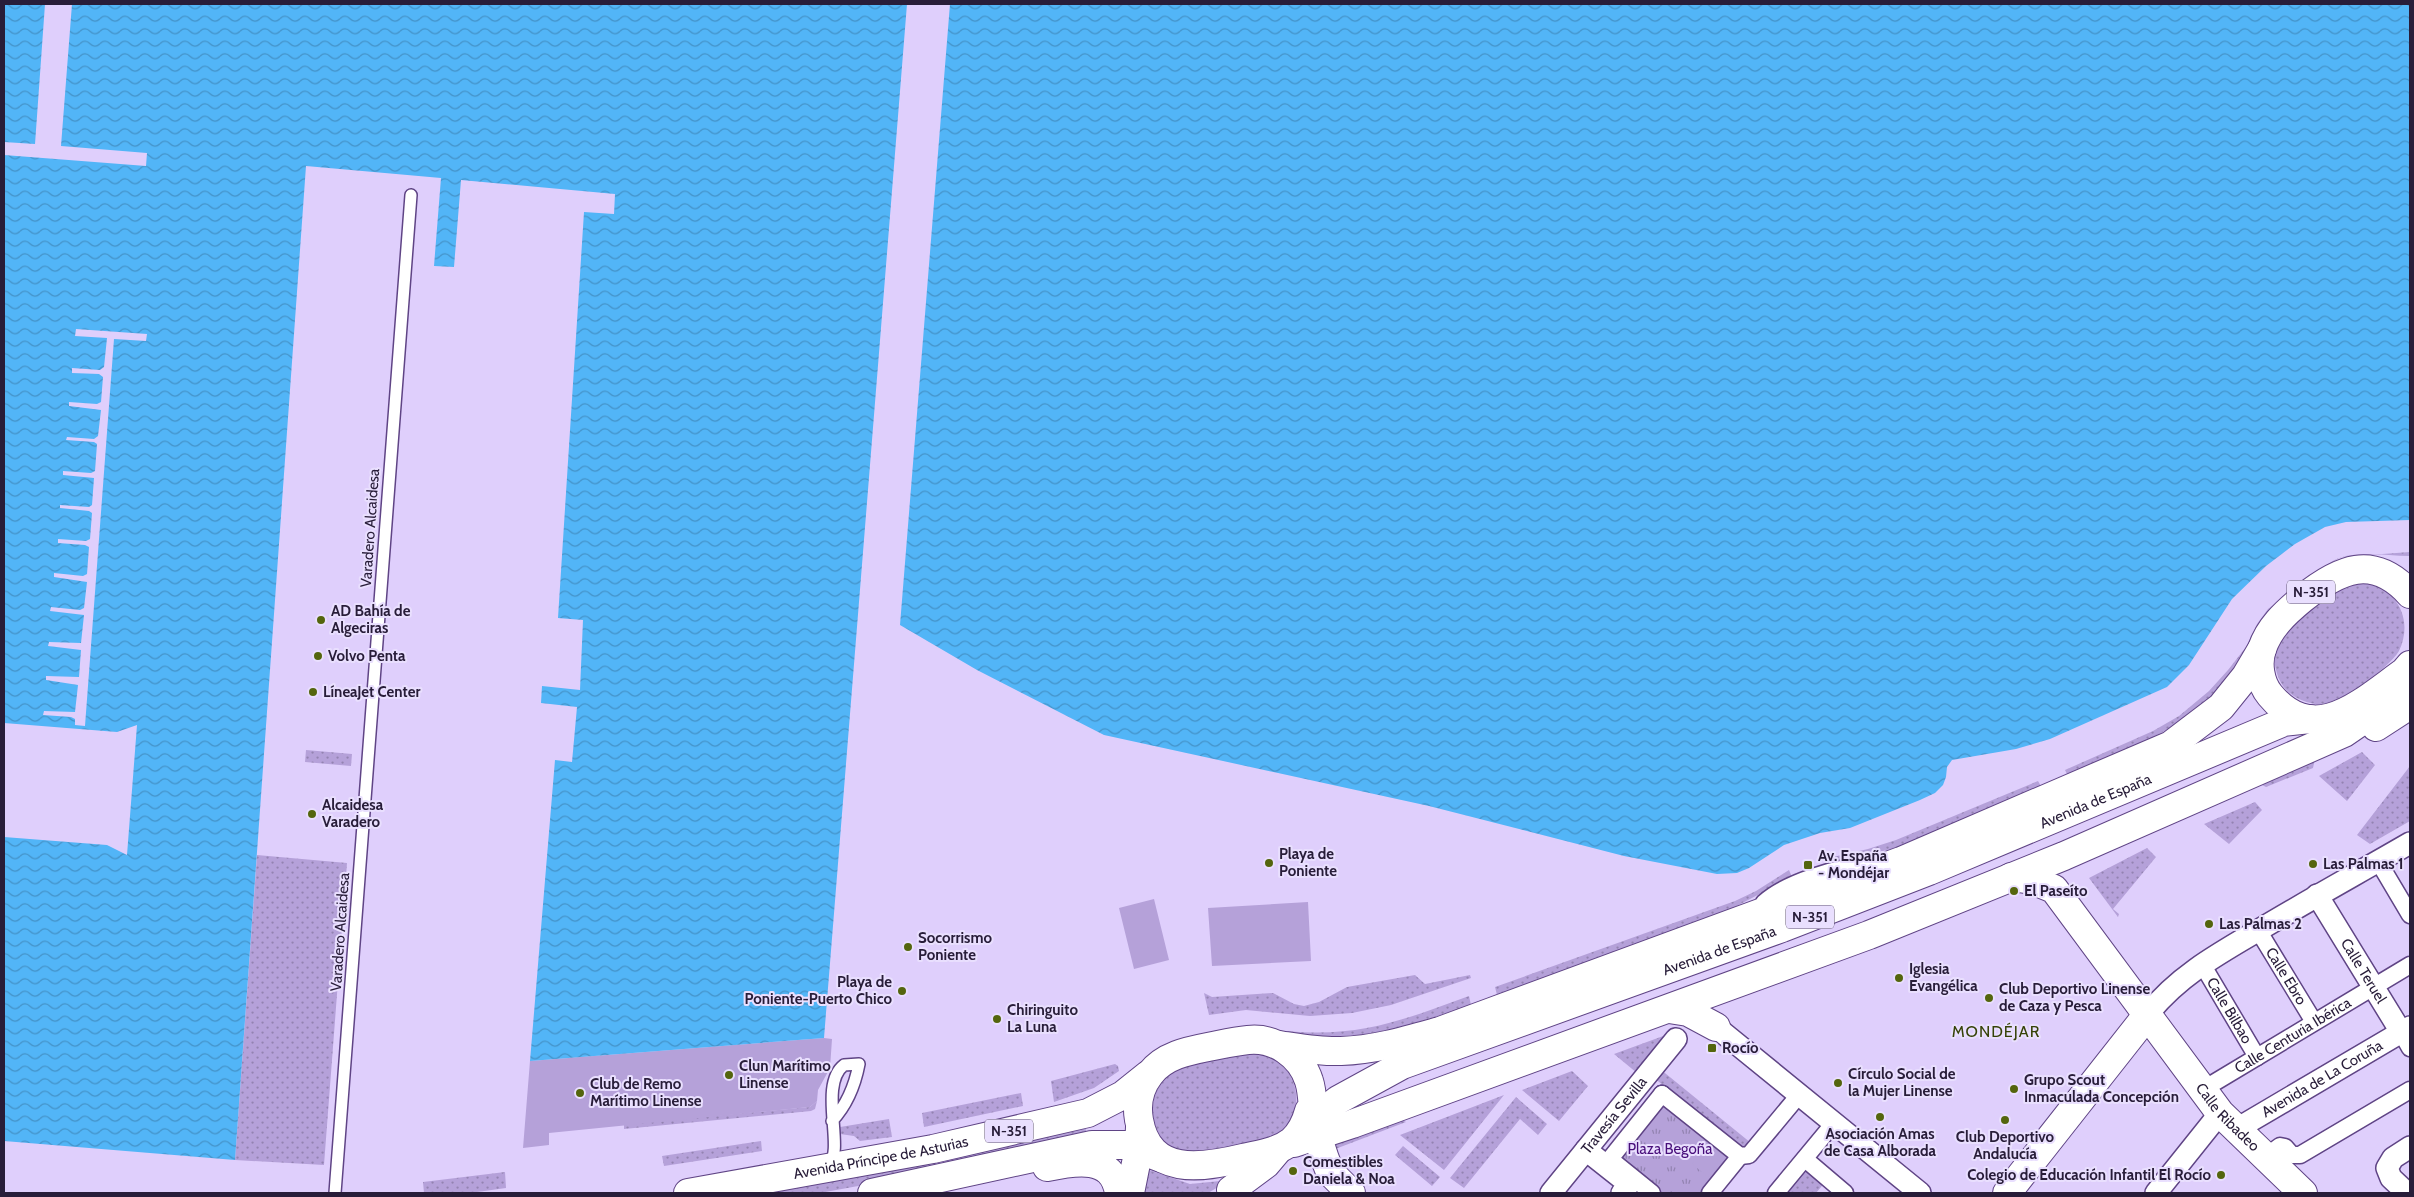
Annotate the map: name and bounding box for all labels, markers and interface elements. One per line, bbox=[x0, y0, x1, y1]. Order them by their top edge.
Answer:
street label: Varadero Alcaidesa bbox=[357, 467, 383, 588]
road number: N-351 bbox=[2287, 580, 2335, 604]
place label: AD Bahía de Algeciras bbox=[331, 602, 411, 637]
marker: AD Bahía de Algeciras bbox=[315, 614, 327, 626]
place label: Volvo Penta bbox=[328, 647, 406, 665]
marker: Volvo Penta bbox=[312, 650, 324, 662]
place label: LíneaJet Center bbox=[323, 683, 420, 701]
marker: LíneaJet Center bbox=[307, 686, 319, 698]
street label: Avenida de España bbox=[2037, 769, 2155, 832]
place label: Alcaidesa Varadero bbox=[322, 796, 384, 831]
marker: Alcaidesa Varadero bbox=[306, 808, 318, 820]
place label: Playa de Poniente bbox=[1279, 845, 1337, 880]
place label: Av. España - Mondéjar bbox=[1818, 847, 1889, 882]
place label: Las Palmas 1 bbox=[2323, 855, 2404, 873]
marker: Playa de Poniente bbox=[1263, 857, 1275, 869]
marker: Las Palmas 1 bbox=[2307, 858, 2319, 870]
marker: Av. España - Mondéjar bbox=[1802, 859, 1814, 871]
street label: Varadero Alcaidesa bbox=[327, 871, 353, 992]
place label: El Paseíto bbox=[2024, 882, 2088, 900]
marker: El Paseíto bbox=[2008, 885, 2020, 897]
road number: N-351 bbox=[1786, 906, 1834, 929]
place label: Las Palmas 2 bbox=[2219, 915, 2302, 933]
marker: Las Palmas 2 bbox=[2203, 918, 2215, 930]
street label: Avenida de España bbox=[1660, 922, 1779, 979]
place label: Socorrismo Poniente bbox=[918, 929, 992, 964]
street label: Calle Teruel bbox=[2337, 935, 2390, 1007]
marker: Socorrismo Poniente bbox=[902, 941, 914, 953]
street label: Calle Ebro bbox=[2262, 944, 2310, 1008]
place label: Iglesia Evangélica bbox=[1909, 960, 1978, 995]
marker: Iglesia Evangélica bbox=[1893, 972, 1905, 984]
place label: Playa de Poniente-Puerto Chico bbox=[745, 973, 892, 1008]
street label: Calle Bilbao bbox=[2203, 974, 2256, 1047]
place label: Club Deportivo Linense de Caza y Pesca bbox=[1999, 980, 2150, 1015]
marker: Playa de Poniente-Puerto Chico bbox=[896, 985, 908, 997]
marker: Club Deportivo Linense de Caza y Pesca bbox=[1983, 992, 1995, 1004]
street label: Calle Centuria Ibérica bbox=[2231, 993, 2355, 1077]
place label: Chiringuito La Luna bbox=[1007, 1001, 1078, 1036]
marker: Chiringuito La Luna bbox=[991, 1013, 1003, 1025]
district label: MONDÉJAR bbox=[1952, 1022, 2040, 1041]
street label: Avenida de La Coruña bbox=[2258, 1036, 2386, 1121]
place label: Rocío bbox=[1722, 1039, 1759, 1057]
marker: Rocío bbox=[1706, 1042, 1718, 1054]
place label: Clun Marítimo Linense bbox=[739, 1057, 831, 1092]
place label: Círculo Social de la Mujer Linense bbox=[1848, 1065, 1956, 1100]
marker: Clun Marítimo Linense bbox=[723, 1069, 735, 1081]
place label: Grupo Scout Inmaculada Concepción bbox=[2024, 1071, 2179, 1106]
street label: Travesía Sevilla bbox=[1577, 1072, 1651, 1158]
place label: Club de Remo Marítimo Linense bbox=[590, 1075, 702, 1110]
marker: Círculo Social de la Mujer Linense bbox=[1832, 1077, 1844, 1089]
street label: Calle Ribadeo bbox=[2192, 1080, 2263, 1155]
marker: Grupo Scout Inmaculada Concepción bbox=[2008, 1083, 2020, 1095]
marker: Club de Remo Marítimo Linense bbox=[574, 1087, 586, 1099]
marker: Asociación Amas de Casa Alborada bbox=[1874, 1111, 1886, 1123]
marker: Club Deportivo Andalucía bbox=[1999, 1114, 2011, 1126]
road number: N-351 bbox=[985, 1120, 1033, 1142]
place label: Asociación Amas de Casa Alborada bbox=[1824, 1125, 1937, 1160]
place label: Club Deportivo Andalucía bbox=[1956, 1128, 2055, 1163]
street label: Avenida Príncipe de Asturias bbox=[792, 1132, 970, 1183]
park label: Plaza Begoña bbox=[1628, 1140, 1713, 1158]
place label: Comestibles Daniela & Noa bbox=[1303, 1153, 1395, 1188]
marker: Comestibles Daniela & Noa bbox=[1287, 1165, 1299, 1177]
place label: Colegio de Educación Infantil El Rocío bbox=[1967, 1166, 2211, 1184]
marker: Colegio de Educación Infantil El Rocío bbox=[2215, 1169, 2227, 1181]

